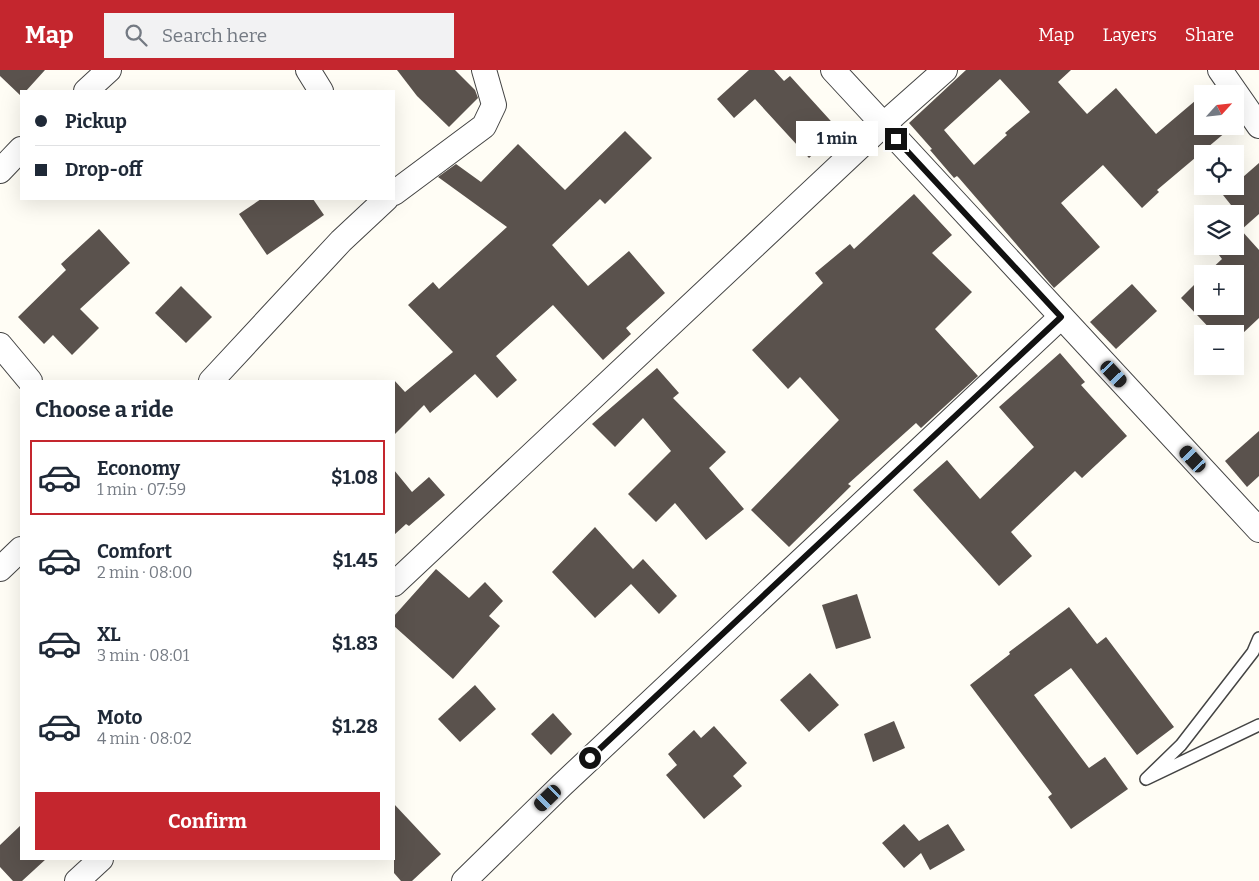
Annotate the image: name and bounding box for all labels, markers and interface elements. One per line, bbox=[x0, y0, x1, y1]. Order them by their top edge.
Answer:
search box bbox=[104, 13, 454, 58]
text: Map bbox=[25, 21, 74, 49]
icon: search bbox=[122, 21, 150, 49]
text: Search here bbox=[162, 24, 267, 47]
text: Map bbox=[1038, 24, 1074, 46]
text: Layers bbox=[1102, 24, 1157, 46]
text: Share bbox=[1185, 24, 1234, 46]
north arrow bbox=[1194, 85, 1244, 135]
map controls bbox=[1194, 85, 1244, 375]
text: Pickup bbox=[65, 110, 127, 133]
callout: 1 min bbox=[796, 122, 878, 156]
route end bbox=[885, 128, 907, 150]
text: 1 min bbox=[817, 129, 857, 148]
button: locate bbox=[1194, 145, 1244, 195]
text: Drop-off bbox=[65, 158, 143, 181]
button: layers bbox=[1194, 205, 1244, 255]
button: + bbox=[1194, 265, 1244, 315]
button: − bbox=[1194, 325, 1244, 375]
car bbox=[1098, 358, 1129, 390]
text: Choose a ride bbox=[35, 396, 174, 423]
car bbox=[1177, 443, 1208, 475]
icon: car bbox=[37, 455, 82, 500]
text: Economy bbox=[97, 457, 180, 480]
text: $1.08 bbox=[331, 466, 378, 489]
text: 1 min · 07:59 bbox=[97, 480, 186, 499]
icon: car bbox=[37, 538, 82, 583]
text: Comfort bbox=[97, 540, 172, 563]
text: $1.45 bbox=[332, 549, 378, 572]
text: 2 min · 08:00 bbox=[97, 563, 193, 582]
icon: car bbox=[37, 621, 82, 666]
text: XL bbox=[97, 623, 121, 646]
text: $1.83 bbox=[332, 632, 378, 655]
text: 3 min · 08:01 bbox=[97, 646, 189, 665]
icon: car bbox=[37, 704, 82, 749]
text: Moto bbox=[97, 706, 143, 729]
text: $1.28 bbox=[332, 715, 378, 738]
text: 4 min · 08:02 bbox=[97, 729, 192, 748]
route start bbox=[579, 747, 601, 769]
car bbox=[531, 782, 564, 814]
button: Confirm bbox=[35, 792, 380, 850]

